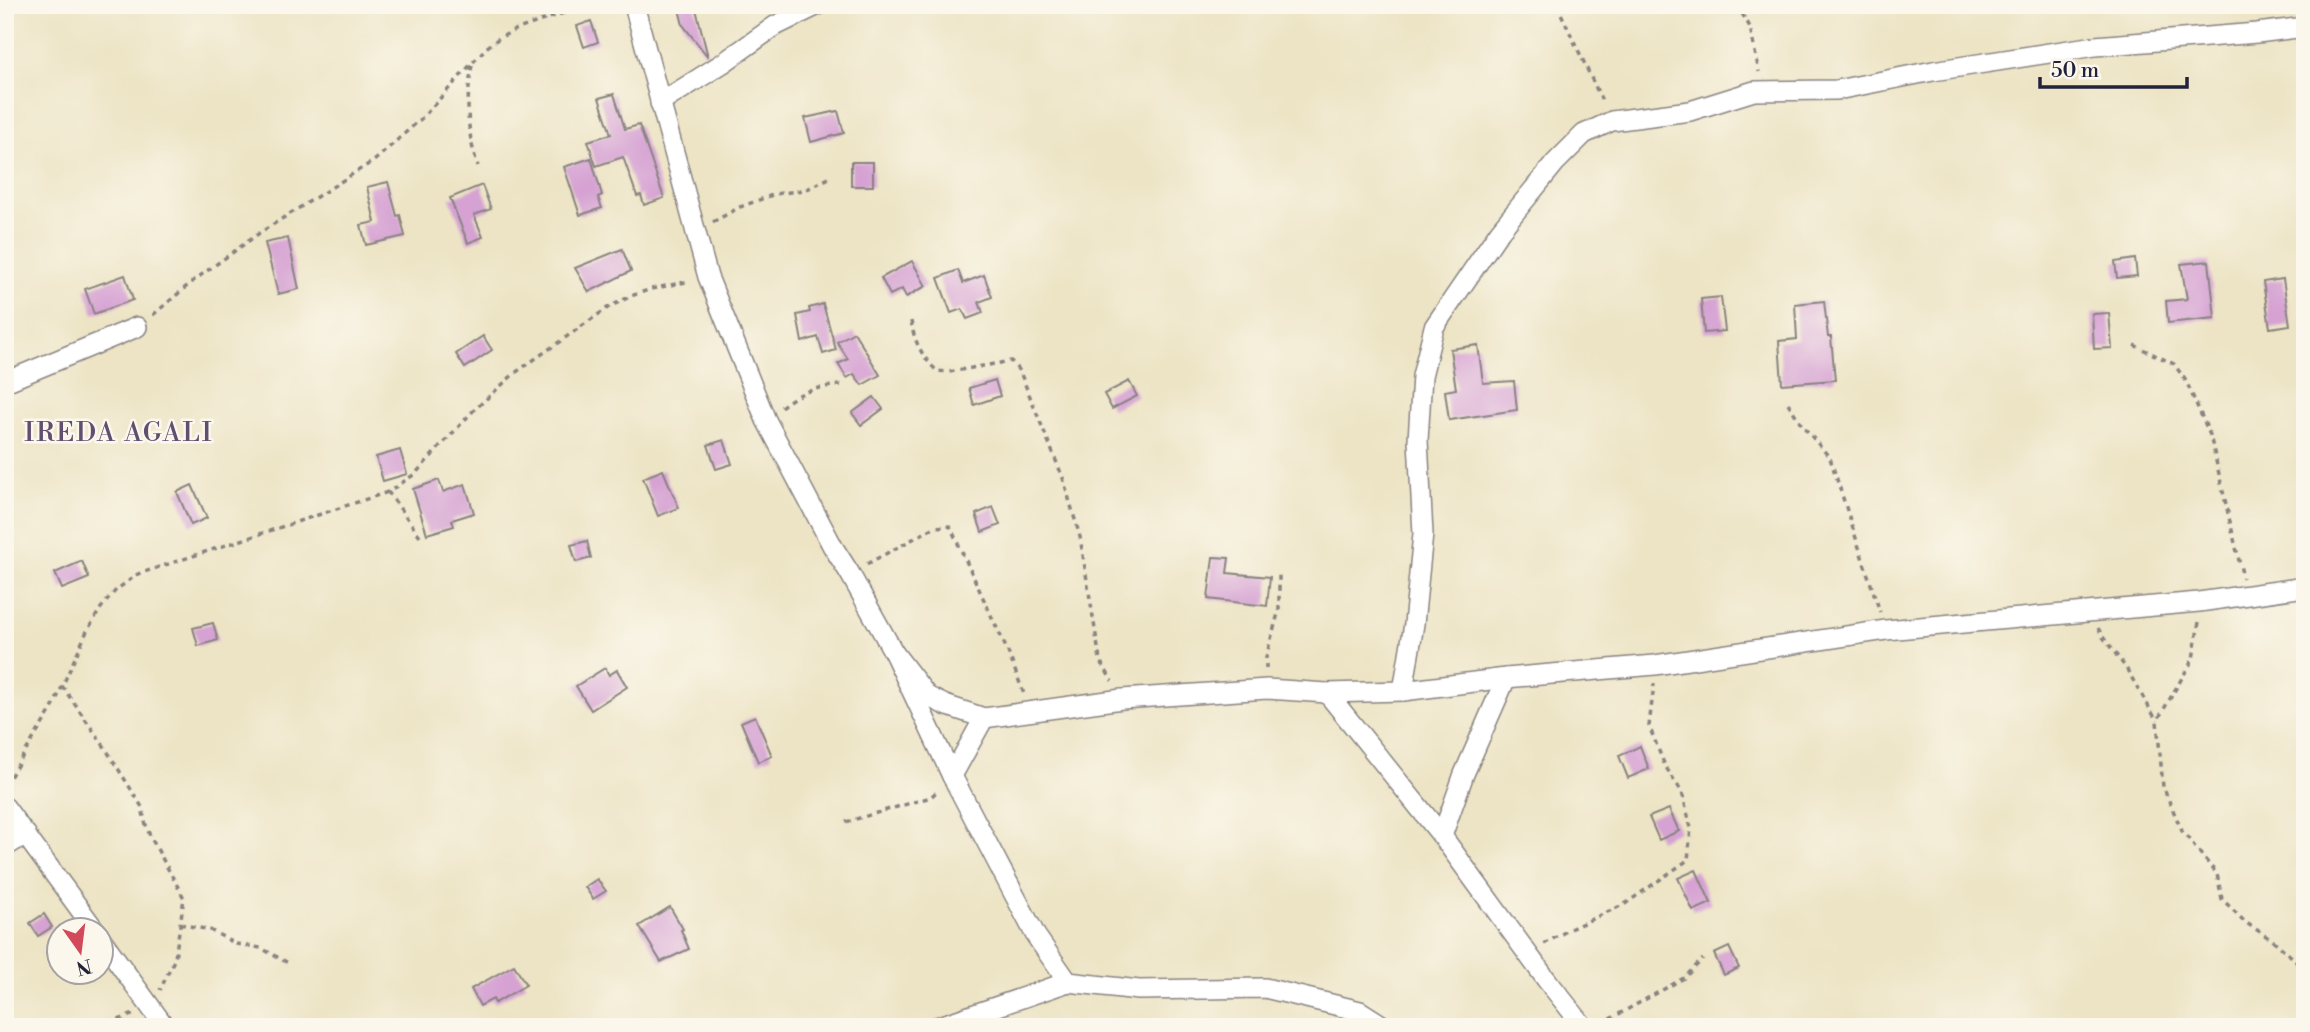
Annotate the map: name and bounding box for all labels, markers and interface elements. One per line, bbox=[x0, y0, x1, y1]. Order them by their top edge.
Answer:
scale bar bbox=[2040, 46, 2188, 90]
text: 50 m bbox=[2051, 58, 2099, 84]
district label: IREDA AGALI bbox=[24, 417, 214, 449]
north arrow bbox=[46, 916, 116, 986]
text: N bbox=[74, 953, 94, 980]

